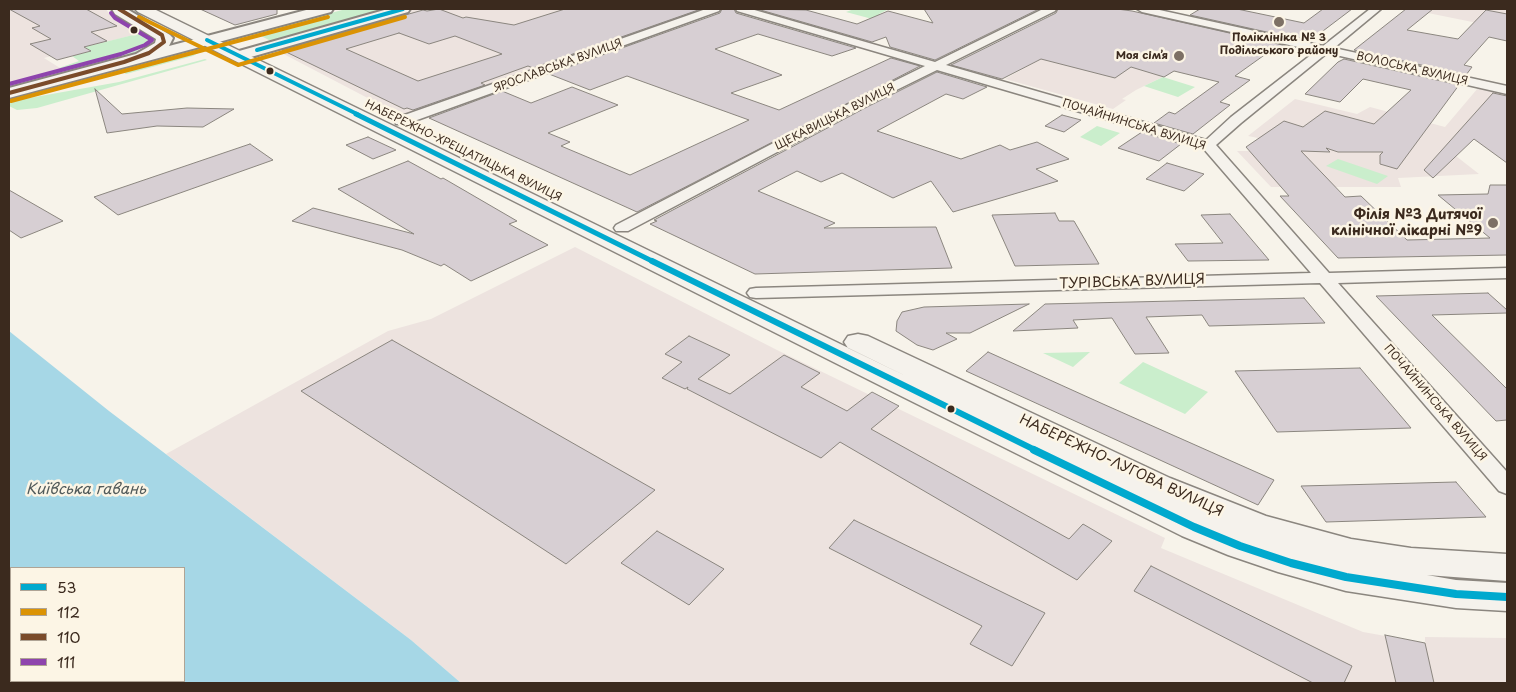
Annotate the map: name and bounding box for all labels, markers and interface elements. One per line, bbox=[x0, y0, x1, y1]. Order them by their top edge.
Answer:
marker: Поліклініка № 3 Подільського району bbox=[1272, 15, 1286, 29]
unlabelled marker bbox=[129, 25, 139, 35]
place label: Поліклініка № 3 Подільського району bbox=[1220, 31, 1338, 57]
street label: ЯРОСЛАВСЬКА ВУЛИЦЯ bbox=[492, 37, 624, 95]
place label: Моя сім’я bbox=[1116, 49, 1168, 63]
marker: Моя сім’я bbox=[1172, 49, 1186, 63]
street label: ВОЛОСЬКА ВУЛИЦЯ bbox=[1355, 50, 1469, 88]
unlabelled marker bbox=[265, 66, 275, 76]
street label: ЩЕКАВИЦЬКА ВУЛИЦЯ bbox=[773, 81, 897, 153]
street label: ПОЧАЙНИНСЬКА ВУЛИЦЯ bbox=[1061, 97, 1207, 153]
street label: НАБЕРЕЖНО-ХРЕЩАТИЦЬКА ВУЛИЦЯ bbox=[363, 98, 563, 204]
place label: Філія №3 Дитячої клінічної лікарні №9 bbox=[1331, 207, 1482, 240]
marker: Філія №3 Дитячої клінічної лікарні №9 bbox=[1486, 216, 1500, 230]
street label: ТУРІВСЬКА ВУЛИЦЯ bbox=[1059, 271, 1205, 293]
street label: ПОЧАЙНИНСЬКА ВУЛИЦЯ bbox=[1381, 342, 1489, 464]
unlabelled marker bbox=[946, 404, 956, 414]
street label: НАБЕРЕЖНО-ЛУГОВА ВУЛИЦЯ bbox=[1016, 411, 1226, 521]
water label: Київська гавань bbox=[26, 481, 146, 499]
legend bbox=[10, 567, 185, 682]
text: 53 bbox=[57, 575, 76, 598]
text: 112 bbox=[57, 600, 80, 623]
text: 110 bbox=[57, 625, 81, 648]
text: 111 bbox=[57, 650, 75, 673]

